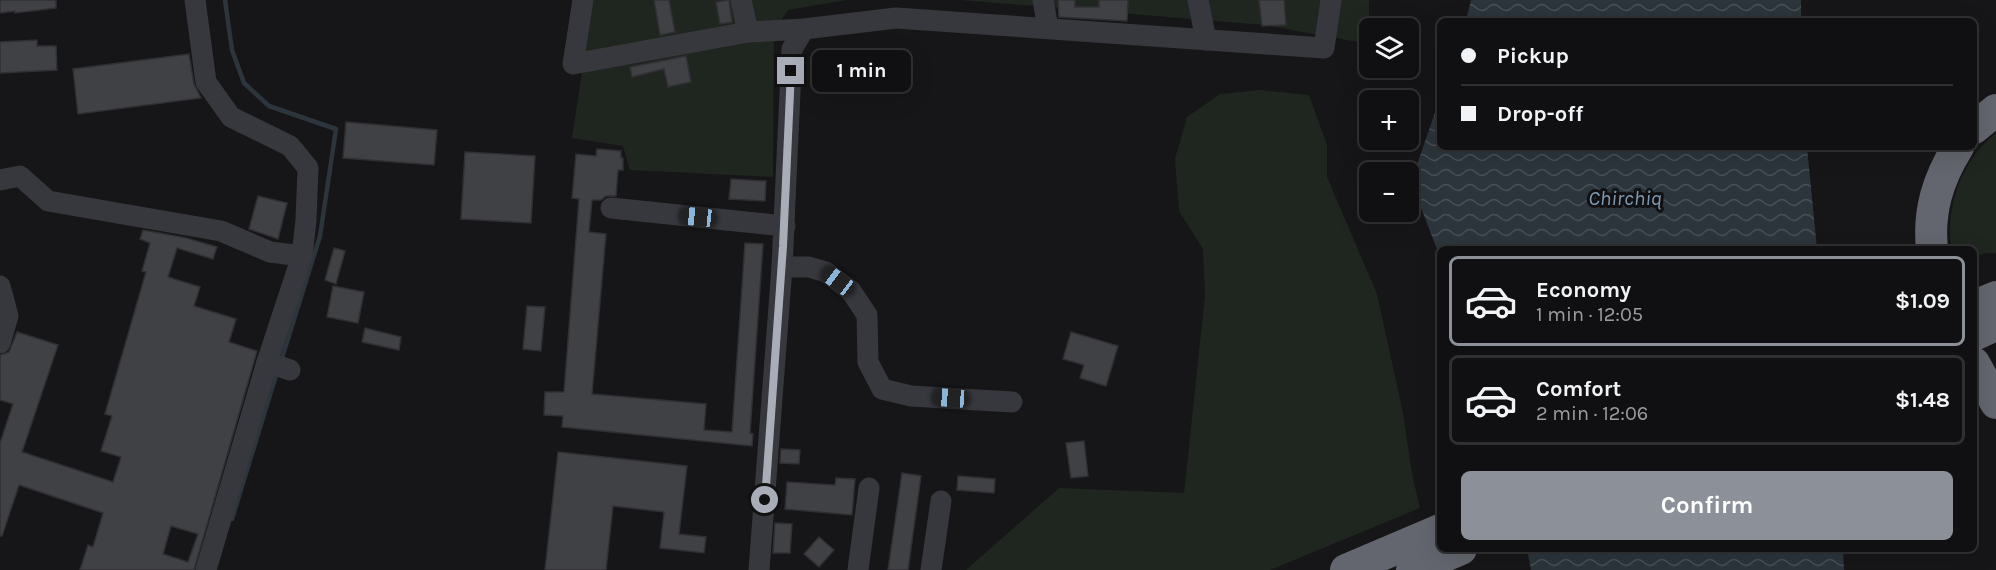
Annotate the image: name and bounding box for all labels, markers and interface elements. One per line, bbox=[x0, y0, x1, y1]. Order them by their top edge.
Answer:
map controls bbox=[1359, 18, 1419, 222]
button: layers bbox=[1359, 18, 1419, 78]
text: Pickup bbox=[1497, 43, 1569, 69]
callout: 1 min bbox=[812, 50, 911, 92]
route end bbox=[777, 57, 804, 84]
text: 1 min bbox=[836, 59, 887, 82]
button: + bbox=[1359, 90, 1419, 150]
text: Drop-off bbox=[1497, 101, 1583, 127]
button: − bbox=[1359, 162, 1419, 222]
water label: Chirchiq bbox=[1588, 186, 1662, 210]
car bbox=[679, 206, 717, 228]
car bbox=[818, 263, 858, 299]
icon: car bbox=[1464, 274, 1518, 328]
text: Economy bbox=[1536, 277, 1631, 303]
text: $1.09 bbox=[1895, 288, 1950, 314]
text: 1 min · 12:05 bbox=[1536, 303, 1643, 326]
icon: car bbox=[1464, 373, 1518, 427]
text: Comfort bbox=[1536, 376, 1621, 402]
text: $1.48 bbox=[1895, 387, 1950, 413]
car bbox=[932, 388, 970, 408]
text: 2 min · 12:06 bbox=[1536, 402, 1648, 425]
button: Confirm bbox=[1461, 471, 1953, 540]
route start bbox=[751, 486, 778, 513]

